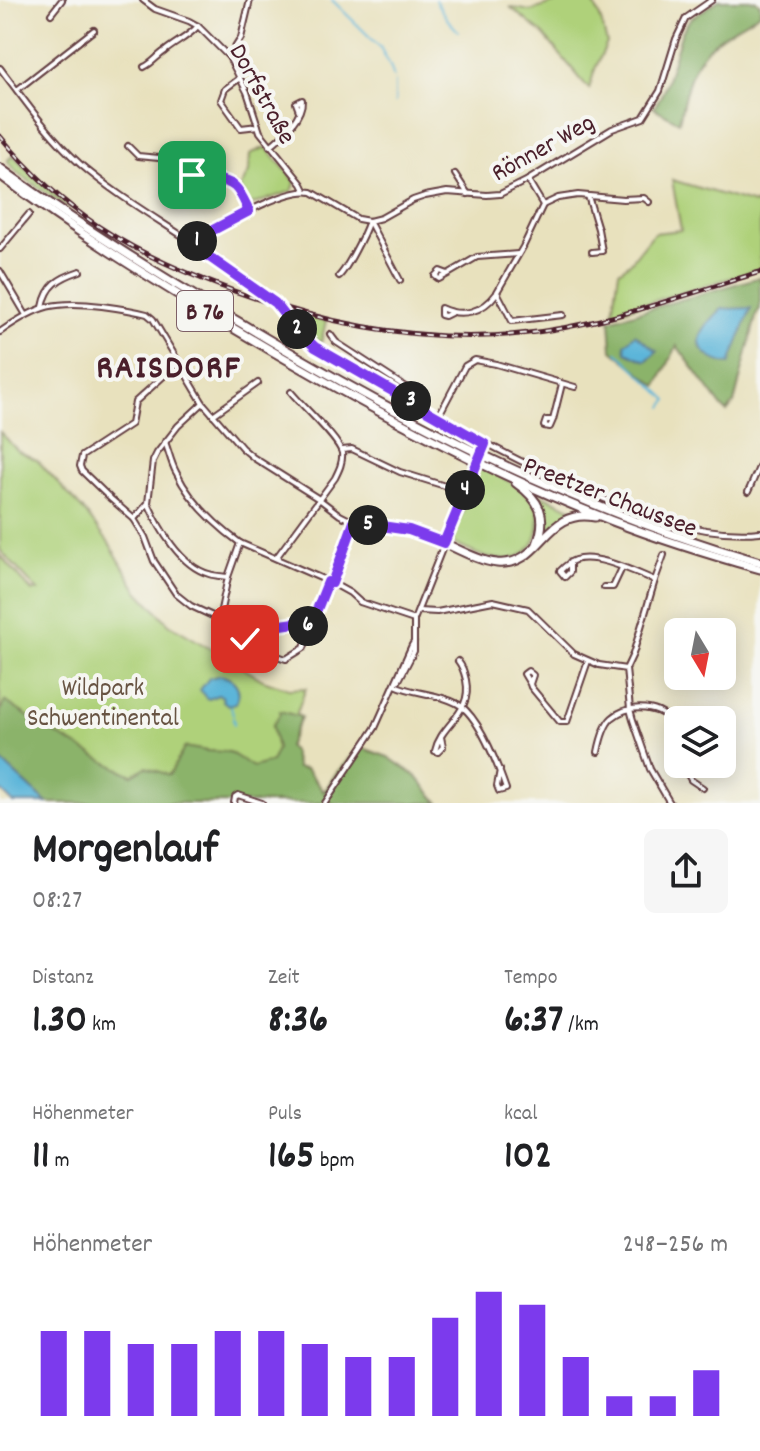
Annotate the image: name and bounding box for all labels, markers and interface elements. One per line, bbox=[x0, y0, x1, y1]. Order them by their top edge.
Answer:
street label: Dorfstraße bbox=[218, 38, 304, 152]
street label: Rönner Weg bbox=[485, 105, 602, 193]
pin bbox=[158, 141, 226, 209]
icon: arrive bbox=[170, 153, 214, 197]
pin: 1 bbox=[177, 221, 217, 261]
text: 1 bbox=[195, 225, 199, 256]
road number: B 76 bbox=[177, 291, 233, 331]
pin: 2 bbox=[277, 309, 317, 349]
text: 2 bbox=[292, 313, 302, 344]
district label: RAISDORF bbox=[96, 346, 242, 395]
pin: 3 bbox=[391, 381, 431, 421]
text: 3 bbox=[406, 385, 416, 416]
street label: Preetzer Chaussee bbox=[517, 448, 702, 548]
pin: 4 bbox=[445, 470, 485, 510]
text: 4 bbox=[460, 474, 470, 505]
pin: 5 bbox=[348, 505, 388, 545]
text: 5 bbox=[363, 509, 373, 540]
pin bbox=[211, 605, 279, 673]
pin: 6 bbox=[288, 606, 328, 646]
text: 6 bbox=[303, 610, 313, 641]
icon: check bbox=[223, 617, 267, 661]
north arrow bbox=[664, 618, 736, 690]
map controls bbox=[664, 618, 736, 778]
park label: Wildpark Schwentinental bbox=[27, 671, 179, 738]
button: layers bbox=[664, 706, 736, 778]
text: Morgenlauf bbox=[32, 821, 218, 884]
button: share bbox=[644, 829, 728, 913]
text: 08:27 bbox=[32, 883, 82, 920]
text: Distanz bbox=[32, 963, 94, 994]
text: Zeit bbox=[268, 963, 300, 994]
text: Tempo bbox=[504, 963, 558, 994]
text: 1.30 bbox=[32, 994, 87, 1051]
text: 8:36 bbox=[268, 994, 328, 1051]
text: 6:37 bbox=[504, 994, 563, 1051]
text: km bbox=[87, 1010, 116, 1041]
text: /km bbox=[563, 1010, 599, 1041]
text: Höhenmeter bbox=[32, 1099, 134, 1130]
text: Puls bbox=[268, 1099, 302, 1130]
text: kcal bbox=[504, 1099, 537, 1130]
text: 11 bbox=[32, 1130, 50, 1187]
text: 165 bbox=[268, 1130, 315, 1187]
text: 102 bbox=[504, 1130, 552, 1187]
text: m bbox=[50, 1146, 70, 1177]
text: bpm bbox=[315, 1146, 355, 1177]
text: Höhenmeter bbox=[32, 1227, 152, 1264]
text: 248–256 m bbox=[623, 1227, 728, 1264]

